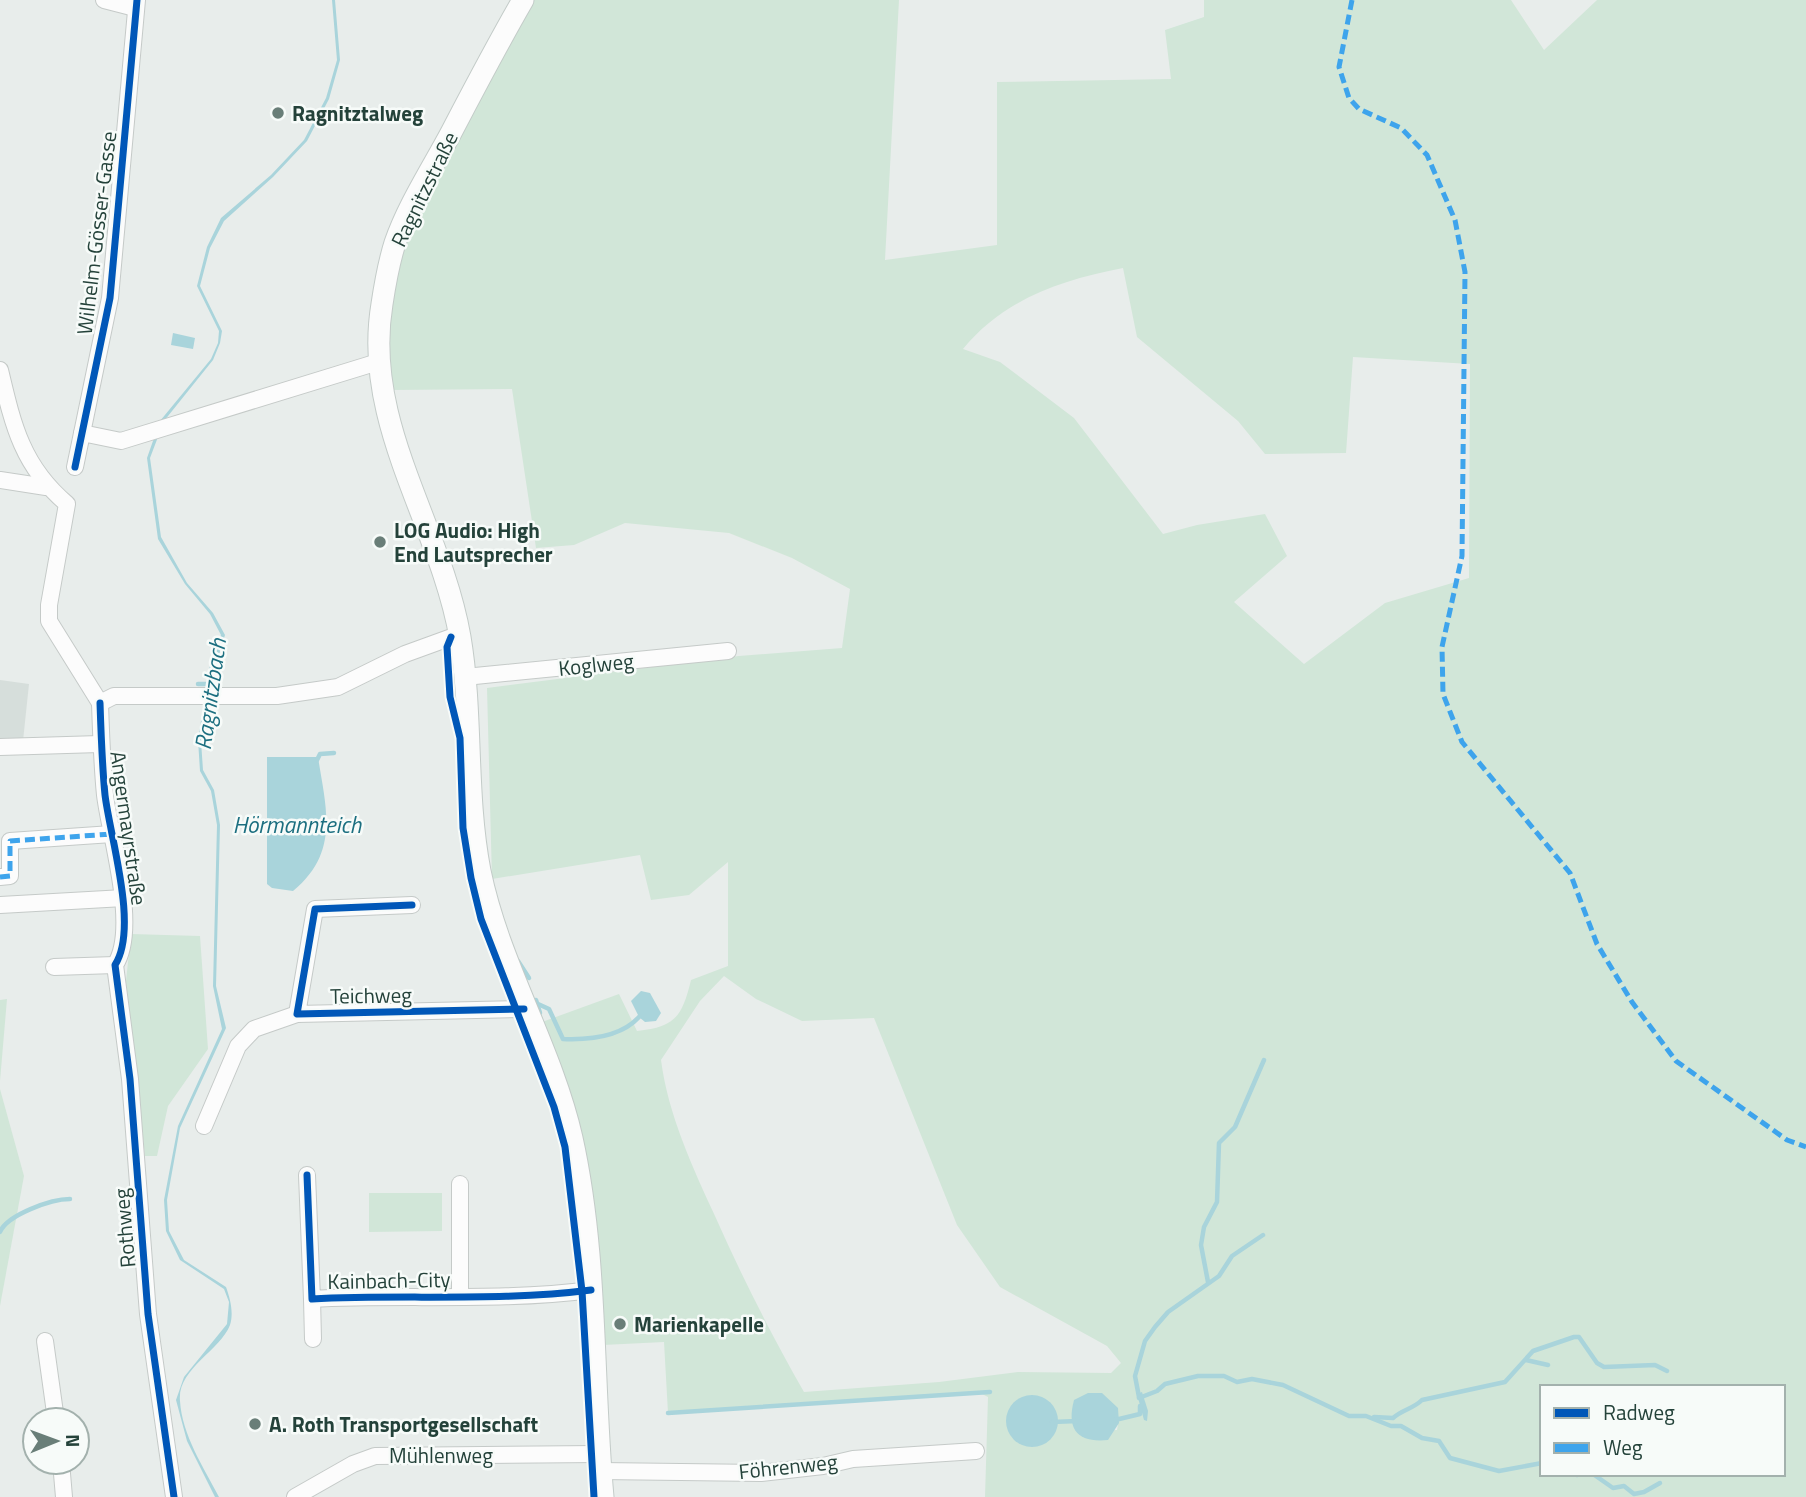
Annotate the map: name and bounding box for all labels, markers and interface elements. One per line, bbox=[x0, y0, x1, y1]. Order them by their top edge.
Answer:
place label: Ragnitztalweg bbox=[292, 97, 423, 129]
marker: Ragnitztalweg bbox=[270, 105, 286, 121]
street label: Ragnitzstraße bbox=[382, 126, 466, 252]
street label: Wilhelm-Gösser-Gasse bbox=[68, 129, 124, 337]
place label: LOG Audio: High End Lautsprecher bbox=[394, 514, 553, 570]
marker: LOG Audio: High End Lautsprecher bbox=[372, 534, 388, 550]
water label: Ragnitzbach bbox=[185, 636, 235, 752]
street label: Koglweg bbox=[557, 644, 635, 684]
street label: Angermayrstraße bbox=[102, 749, 156, 907]
water label: Hörmannteich bbox=[233, 807, 362, 842]
street label: Teichweg bbox=[330, 978, 412, 1012]
street label: Rothweg bbox=[105, 1187, 143, 1269]
street label: Kainbach-City bbox=[327, 1263, 451, 1297]
place label: Marienkapelle bbox=[634, 1308, 764, 1340]
marker: Marienkapelle bbox=[612, 1316, 628, 1332]
legend bbox=[1540, 1385, 1785, 1476]
text: Radweg bbox=[1603, 1396, 1675, 1428]
north arrow bbox=[21, 1406, 91, 1476]
place label: A. Roth Transportgesellschaft bbox=[269, 1408, 539, 1440]
marker: A. Roth Transportgesellschaft bbox=[247, 1416, 263, 1432]
text: Weg bbox=[1603, 1431, 1643, 1463]
text: N bbox=[59, 1434, 88, 1448]
street label: Mühlenweg bbox=[389, 1439, 493, 1471]
street label: Föhrenweg bbox=[737, 1445, 839, 1487]

